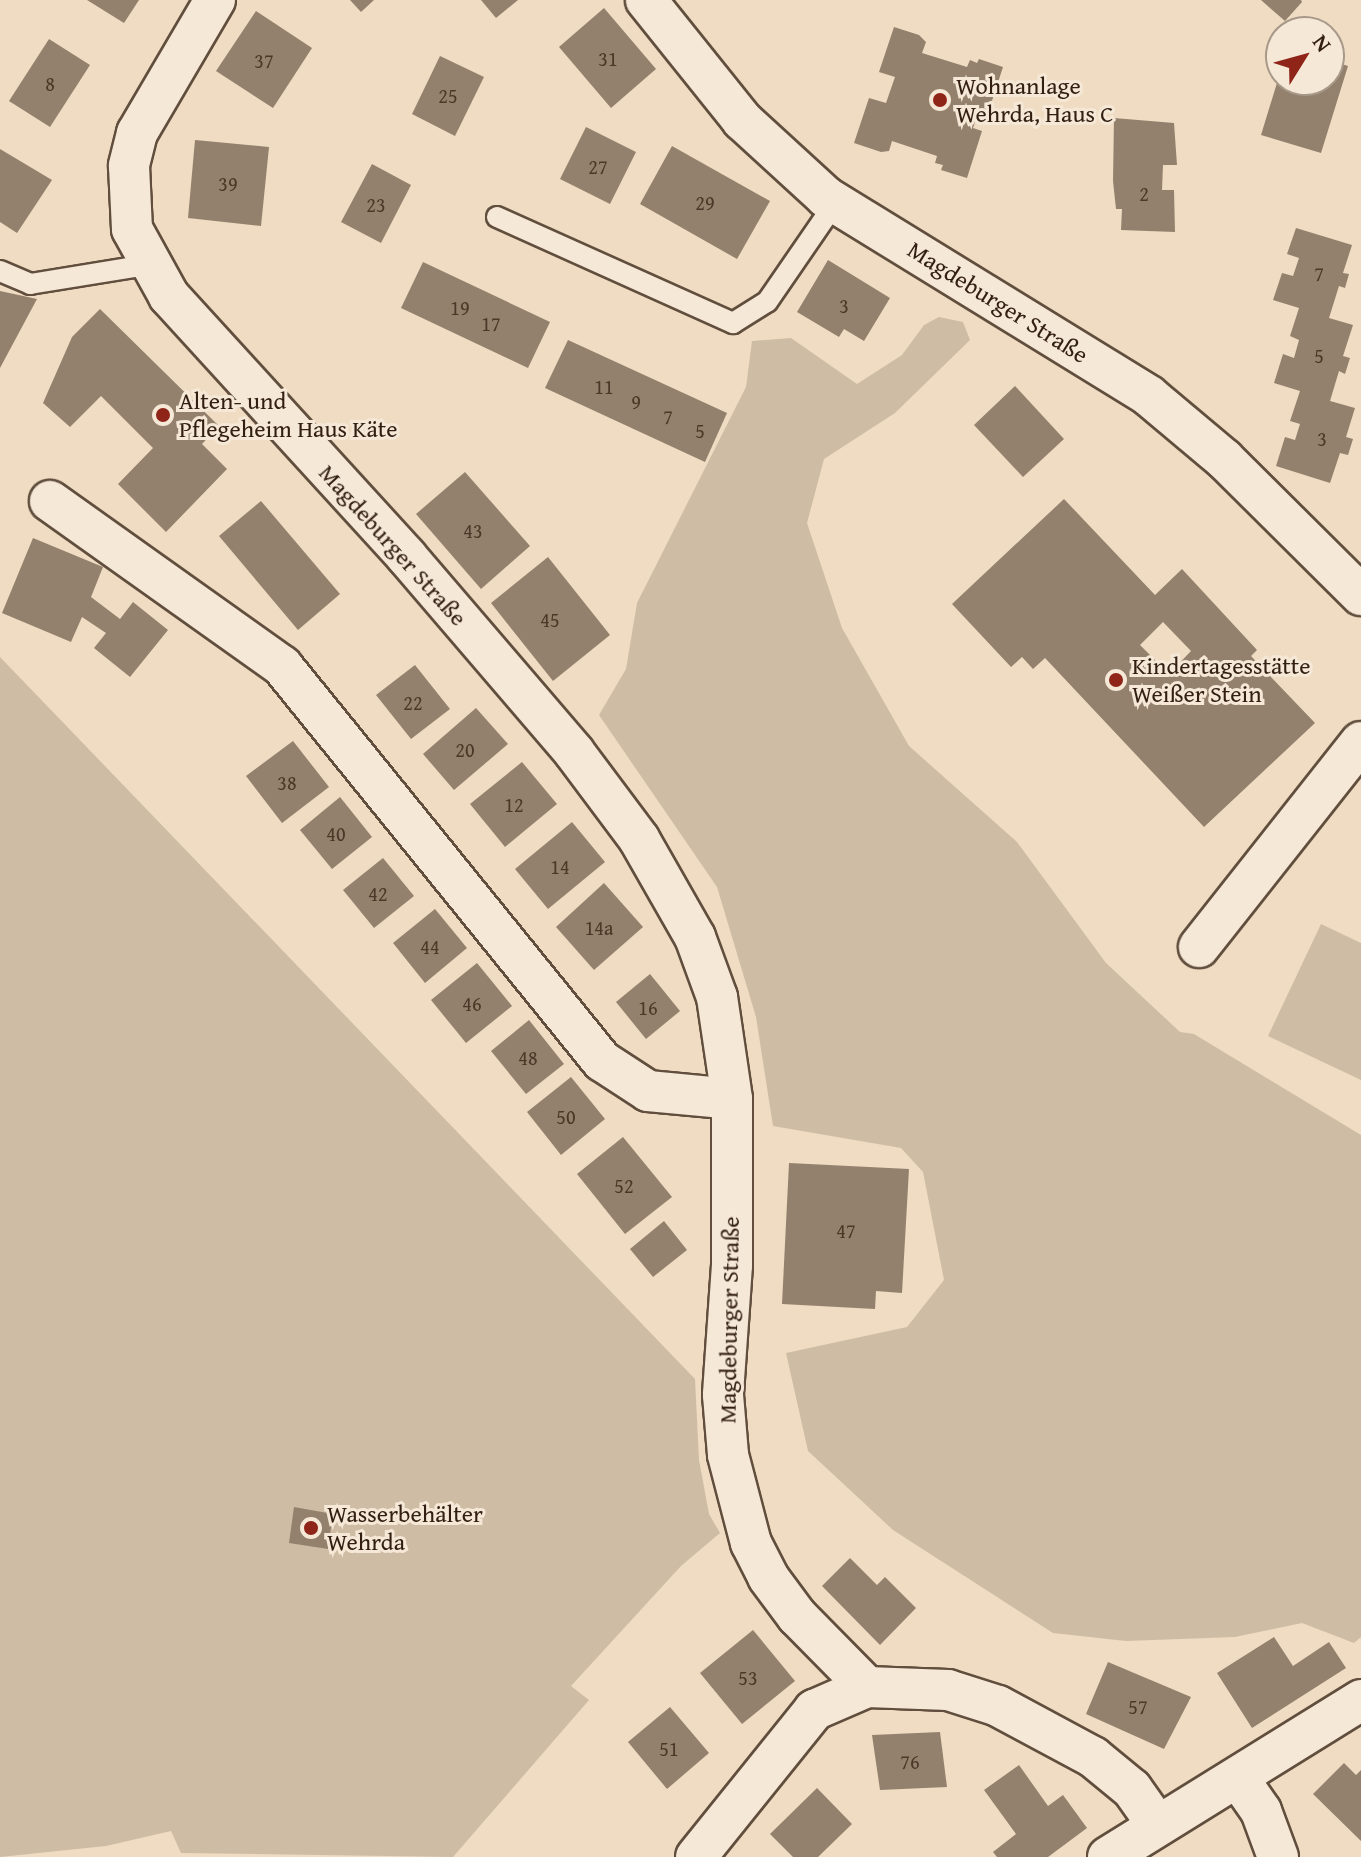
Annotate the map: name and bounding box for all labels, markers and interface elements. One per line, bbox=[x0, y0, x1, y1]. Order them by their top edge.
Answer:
north arrow bbox=[1265, 16, 1345, 96]
text: N bbox=[1305, 27, 1340, 58]
house number: 31 bbox=[598, 46, 618, 70]
house number: 37 bbox=[254, 48, 274, 72]
house number: 8 bbox=[45, 71, 55, 95]
place label: Wohnanlage Wehrda, Haus C bbox=[956, 72, 1113, 128]
house number: 25 bbox=[438, 83, 458, 107]
marker: Wohnanlage Wehrda, Haus C bbox=[931, 91, 949, 109]
house number: 27 bbox=[588, 154, 608, 178]
house number: 39 bbox=[218, 171, 238, 195]
house number: 2 bbox=[1139, 181, 1149, 205]
house number: 29 bbox=[695, 190, 715, 214]
house number: 23 bbox=[366, 192, 386, 216]
street label: Magdeburger Straße bbox=[902, 235, 1094, 369]
house number: 7 bbox=[1314, 261, 1324, 285]
house number: 3 bbox=[839, 293, 849, 317]
house number: 19 bbox=[450, 295, 470, 319]
house number: 17 bbox=[481, 311, 501, 335]
house number: 5 bbox=[1314, 343, 1324, 367]
house number: 11 bbox=[594, 374, 614, 398]
place label: Alten- und Pflegeheim Haus Käte bbox=[179, 387, 398, 443]
house number: 9 bbox=[631, 389, 641, 413]
house number: 7 bbox=[663, 404, 673, 428]
marker: Alten- und Pflegeheim Haus Käte bbox=[154, 406, 172, 424]
house number: 5 bbox=[695, 418, 705, 442]
house number: 3 bbox=[1317, 426, 1327, 450]
street label: Magdeburger Straße bbox=[313, 458, 473, 632]
house number: 43 bbox=[463, 518, 483, 542]
house number: 45 bbox=[540, 607, 560, 631]
place label: Kindertagesstätte Weißer Stein bbox=[1132, 652, 1310, 708]
marker: Kindertagesstätte Weißer Stein bbox=[1107, 671, 1125, 689]
house number: 22 bbox=[403, 690, 423, 714]
house number: 20 bbox=[455, 737, 475, 761]
house number: 38 bbox=[277, 770, 297, 794]
house number: 12 bbox=[504, 792, 524, 816]
house number: 40 bbox=[326, 821, 346, 845]
house number: 14 bbox=[550, 854, 570, 878]
house number: 42 bbox=[368, 881, 388, 905]
house number: 14a bbox=[585, 915, 613, 939]
house number: 44 bbox=[420, 934, 440, 958]
house number: 46 bbox=[462, 991, 482, 1015]
house number: 16 bbox=[638, 995, 658, 1019]
house number: 48 bbox=[518, 1045, 538, 1069]
house number: 50 bbox=[556, 1104, 576, 1128]
house number: 52 bbox=[614, 1173, 634, 1197]
street label: Magdeburger Straße bbox=[713, 1216, 745, 1424]
house number: 47 bbox=[836, 1218, 856, 1242]
place label: Wasserbehälter Wehrda bbox=[327, 1500, 483, 1556]
marker: Wasserbehälter Wehrda bbox=[302, 1519, 320, 1537]
house number: 53 bbox=[738, 1665, 758, 1689]
house number: 57 bbox=[1128, 1694, 1148, 1718]
house number: 51 bbox=[659, 1736, 679, 1760]
house number: 76 bbox=[900, 1749, 920, 1773]

